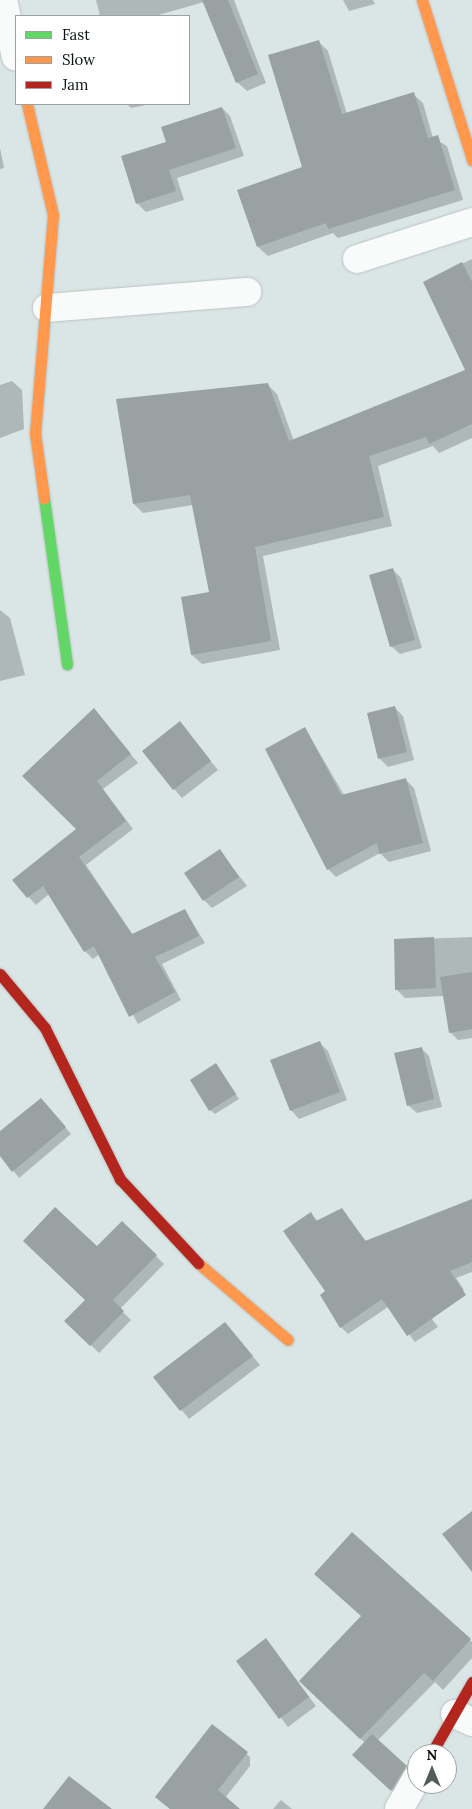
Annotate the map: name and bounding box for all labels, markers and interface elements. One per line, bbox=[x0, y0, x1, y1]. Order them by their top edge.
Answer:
legend bbox=[15, 15, 190, 105]
text: Fast bbox=[62, 25, 90, 44]
text: Slow bbox=[62, 50, 95, 69]
text: Jam bbox=[62, 75, 89, 94]
north arrow bbox=[407, 1744, 457, 1794]
text: N bbox=[427, 1746, 437, 1764]

